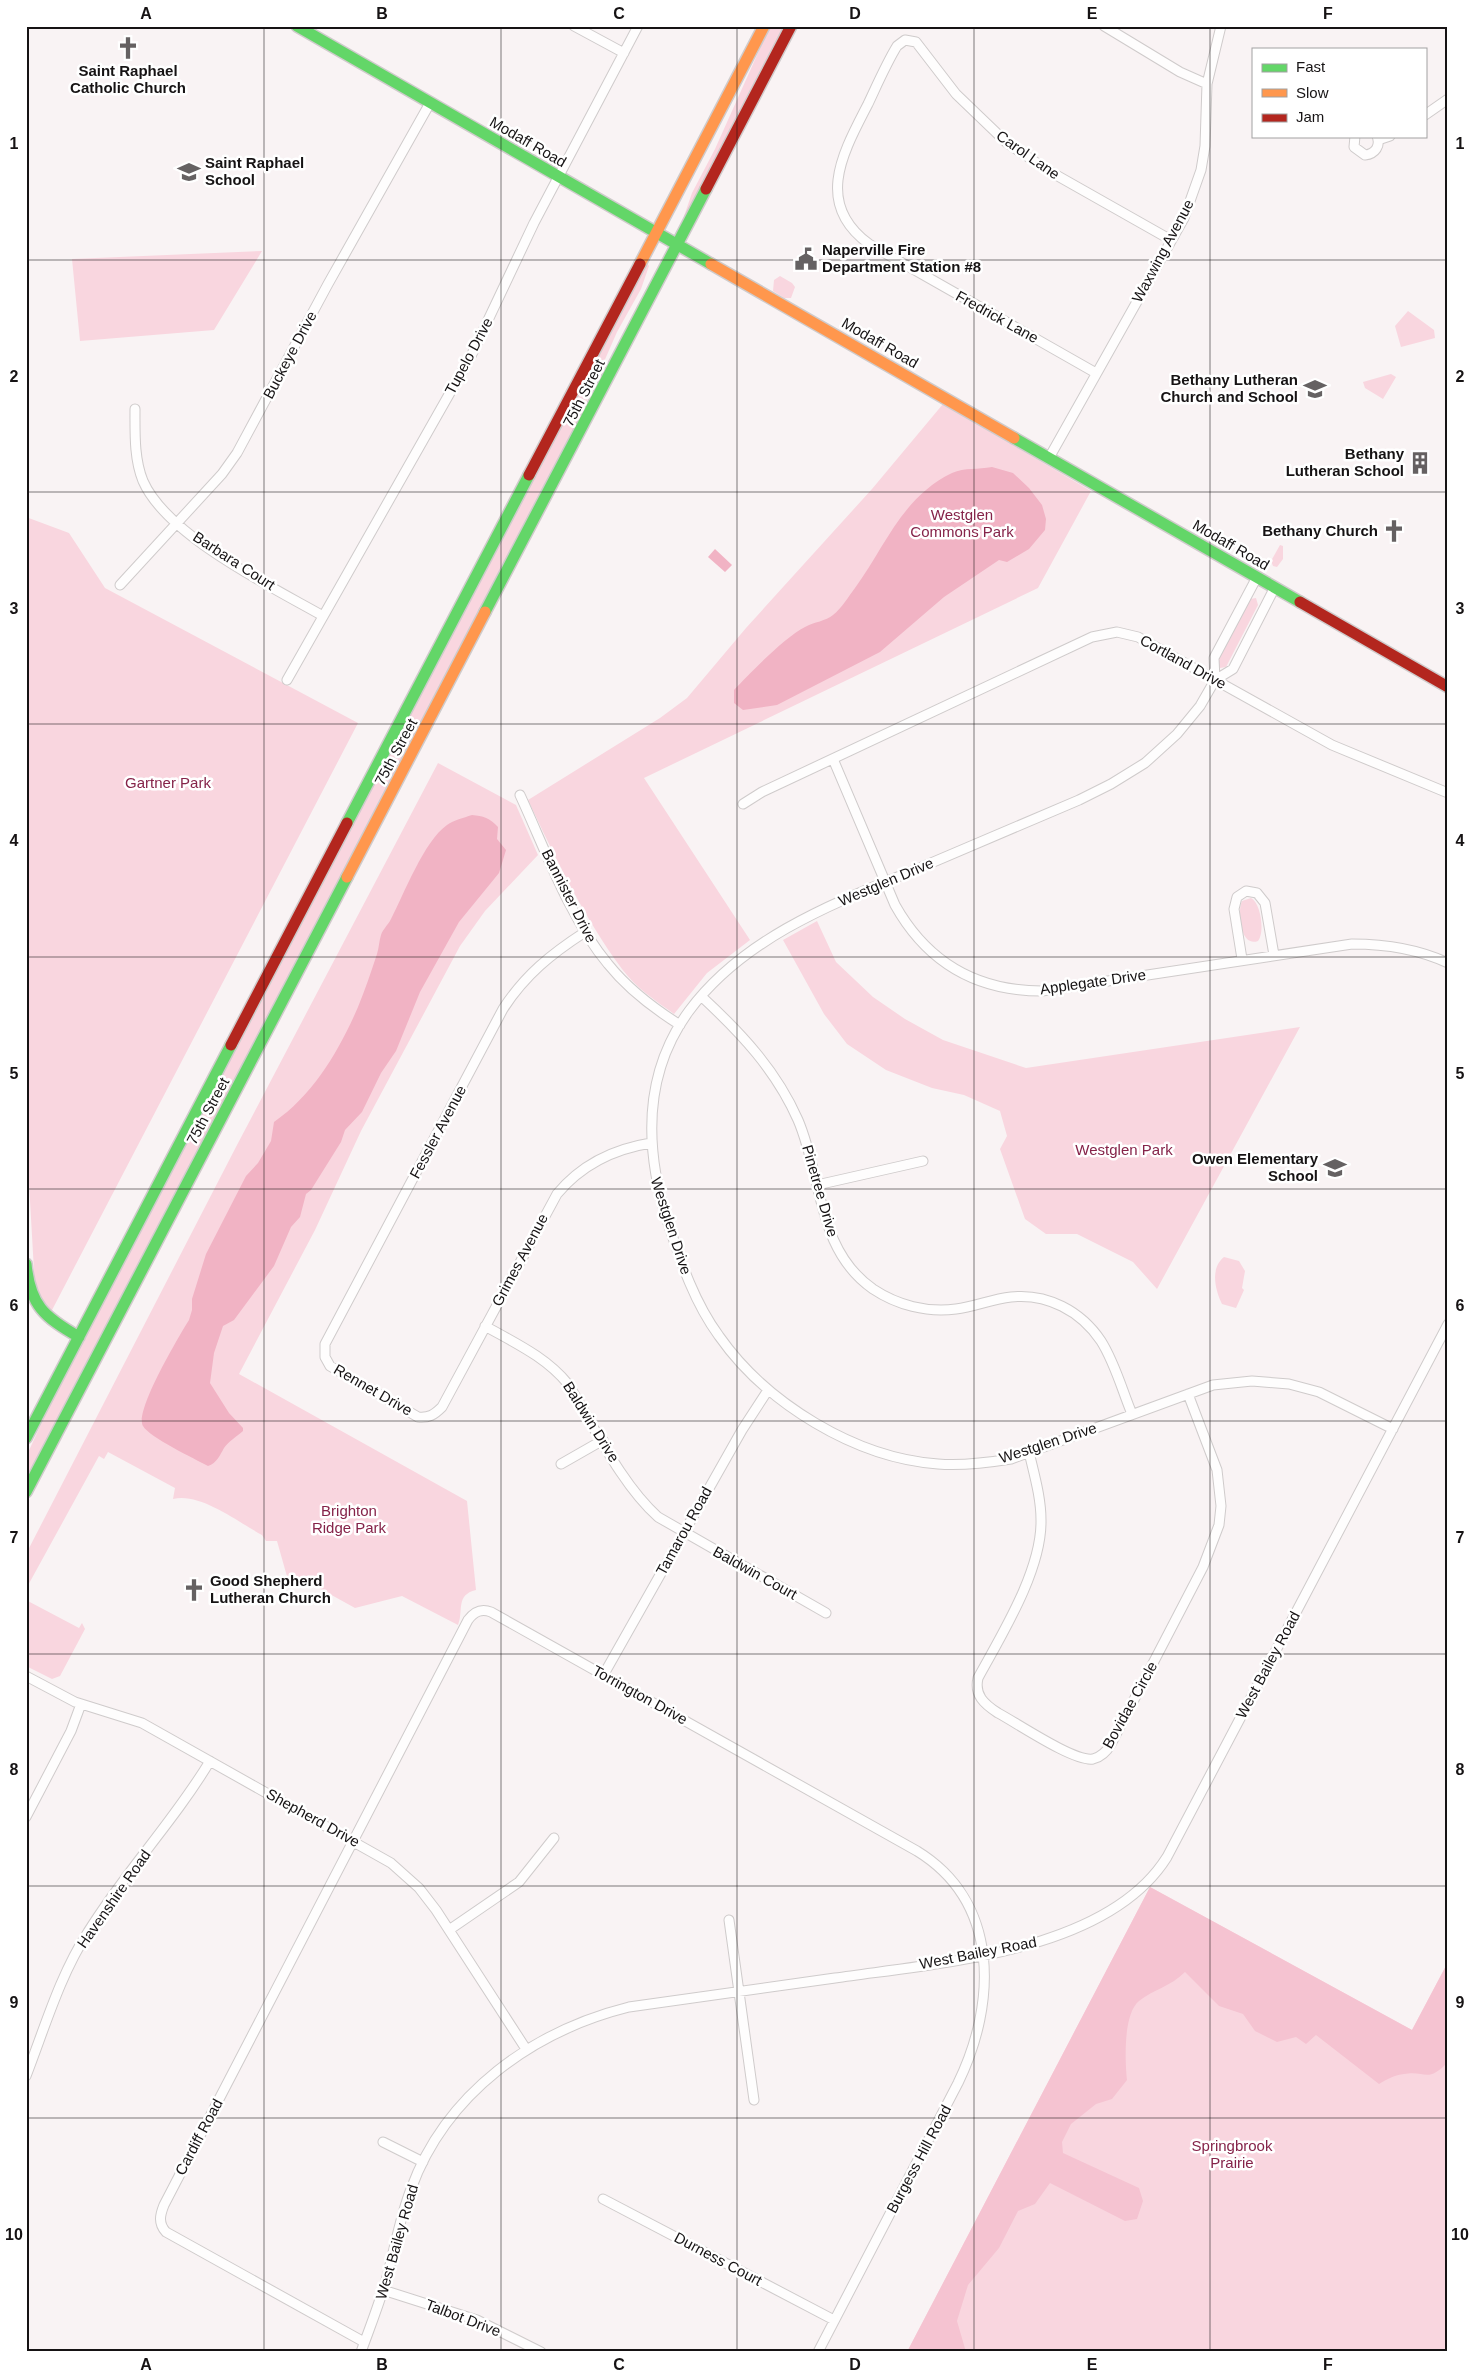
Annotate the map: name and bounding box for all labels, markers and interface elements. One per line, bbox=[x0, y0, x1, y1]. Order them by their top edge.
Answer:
text: A bbox=[140, 5, 152, 22]
text: B bbox=[376, 5, 388, 22]
text: C bbox=[613, 5, 625, 22]
text: D bbox=[849, 5, 861, 22]
text: E bbox=[1087, 5, 1098, 22]
text: F bbox=[1323, 5, 1333, 22]
church icon: Saint Raphael Catholic Church bbox=[115, 35, 141, 61]
legend bbox=[1252, 48, 1426, 138]
text: Fast bbox=[1296, 58, 1326, 75]
place label: Saint Raphael Catholic Church bbox=[70, 62, 186, 96]
text: Slow bbox=[1296, 84, 1329, 101]
text: Jam bbox=[1296, 108, 1324, 125]
street label: Modaff Road bbox=[487, 113, 570, 170]
street label: Carol Lane bbox=[993, 127, 1063, 183]
text: 1 bbox=[10, 135, 19, 152]
text: 1 bbox=[1456, 135, 1465, 152]
place label: Saint Raphael School bbox=[205, 154, 304, 188]
school or university icon: Saint Raphael School bbox=[176, 159, 202, 185]
street label: Waxwing Avenue bbox=[1128, 196, 1197, 305]
place label: Naperville Fire Department Station #8 bbox=[822, 241, 981, 275]
public building icon: Naperville Fire Department Station #8 bbox=[793, 246, 819, 272]
street label: Fredrick Lane bbox=[953, 287, 1041, 346]
street label: Buckeye Drive bbox=[259, 308, 320, 401]
street label: Tupelo Drive bbox=[441, 314, 496, 397]
street label: Modaff Road bbox=[839, 314, 922, 371]
street label: 75th Street bbox=[559, 355, 608, 429]
text: 2 bbox=[10, 368, 19, 385]
text: 2 bbox=[1456, 368, 1465, 385]
place label: Bethany Lutheran Church and School bbox=[1160, 371, 1298, 405]
school or university icon: Bethany Lutheran Church and School bbox=[1302, 376, 1328, 402]
place label: Bethany Lutheran School bbox=[1286, 445, 1405, 479]
building icon: Bethany Lutheran School bbox=[1407, 450, 1433, 476]
park label: Westglen Commons Park bbox=[910, 506, 1014, 540]
street label: Modaff Road bbox=[1190, 516, 1273, 573]
church icon: Bethany Church bbox=[1381, 518, 1407, 544]
place label: Bethany Church bbox=[1262, 522, 1378, 539]
street label: Barbara Court bbox=[190, 528, 279, 594]
text: 3 bbox=[10, 600, 19, 617]
text: 3 bbox=[1456, 600, 1465, 617]
street label: Cortland Drive bbox=[1137, 631, 1229, 692]
street label: 75th Street bbox=[371, 715, 421, 788]
park label: Gartner Park bbox=[125, 774, 211, 791]
text: 4 bbox=[10, 832, 19, 849]
text: 4 bbox=[1456, 832, 1465, 849]
street label: Bannister Drive bbox=[539, 846, 600, 945]
street label: Westglen Drive bbox=[836, 854, 936, 909]
street label: Applegate Drive bbox=[1039, 966, 1147, 997]
text: 5 bbox=[10, 1065, 19, 1082]
text: 5 bbox=[1456, 1065, 1465, 1082]
street label: 75th Street bbox=[183, 1074, 233, 1147]
street label: Fessler Avenue bbox=[406, 1082, 469, 1181]
park label: Westglen Park bbox=[1075, 1141, 1173, 1158]
street label: Pinetree Drive bbox=[799, 1143, 842, 1239]
place label: Owen Elementary School bbox=[1192, 1150, 1319, 1184]
school or university icon: Owen Elementary School bbox=[1322, 1155, 1348, 1181]
street label: Westglen Drive bbox=[648, 1175, 695, 1277]
street label: Grimes Avenue bbox=[488, 1211, 551, 1309]
text: 6 bbox=[10, 1297, 19, 1314]
text: 6 bbox=[1456, 1297, 1465, 1314]
street label: Rennet Drive bbox=[331, 1360, 415, 1419]
street label: Baldwin Drive bbox=[560, 1378, 623, 1465]
street label: Westglen Drive bbox=[997, 1419, 1099, 1466]
street label: Tamarou Road bbox=[652, 1484, 715, 1578]
park label: Brighton Ridge Park bbox=[312, 1502, 387, 1536]
text: 7 bbox=[10, 1529, 19, 1546]
text: 7 bbox=[1456, 1529, 1465, 1546]
street label: Baldwin Court bbox=[710, 1542, 801, 1603]
place label: Good Shepherd Lutheran Church bbox=[210, 1572, 331, 1606]
church icon: Good Shepherd Lutheran Church bbox=[181, 1577, 207, 1603]
street label: West Bailey Road bbox=[1232, 1608, 1303, 1721]
street label: Bovidae Circle bbox=[1099, 1658, 1160, 1751]
street label: Torrington Drive bbox=[590, 1661, 691, 1728]
text: 8 bbox=[10, 1761, 19, 1778]
text: 8 bbox=[1456, 1761, 1465, 1778]
street label: Shepherd Drive bbox=[264, 1785, 363, 1850]
street label: Havenshire Road bbox=[73, 1846, 154, 1951]
street label: West Bailey Road bbox=[918, 1933, 1038, 1972]
text: 9 bbox=[10, 1994, 19, 2011]
text: 9 bbox=[1456, 1994, 1465, 2011]
street label: Cardiff Road bbox=[171, 2096, 226, 2178]
street label: Burgess Hill Road bbox=[883, 2102, 954, 2216]
park label: Springbrook Prairie bbox=[1192, 2137, 1273, 2171]
street label: West Bailey Road bbox=[372, 2182, 421, 2301]
text: 10 bbox=[5, 2226, 23, 2243]
text: 10 bbox=[1451, 2226, 1469, 2243]
street label: Durness Court bbox=[672, 2228, 766, 2289]
street label: Talbot Drive bbox=[423, 2295, 503, 2340]
text: A bbox=[140, 2356, 152, 2373]
text: B bbox=[376, 2356, 388, 2373]
text: C bbox=[613, 2356, 625, 2373]
text: D bbox=[849, 2356, 861, 2373]
text: E bbox=[1087, 2356, 1098, 2373]
text: F bbox=[1323, 2356, 1333, 2373]

